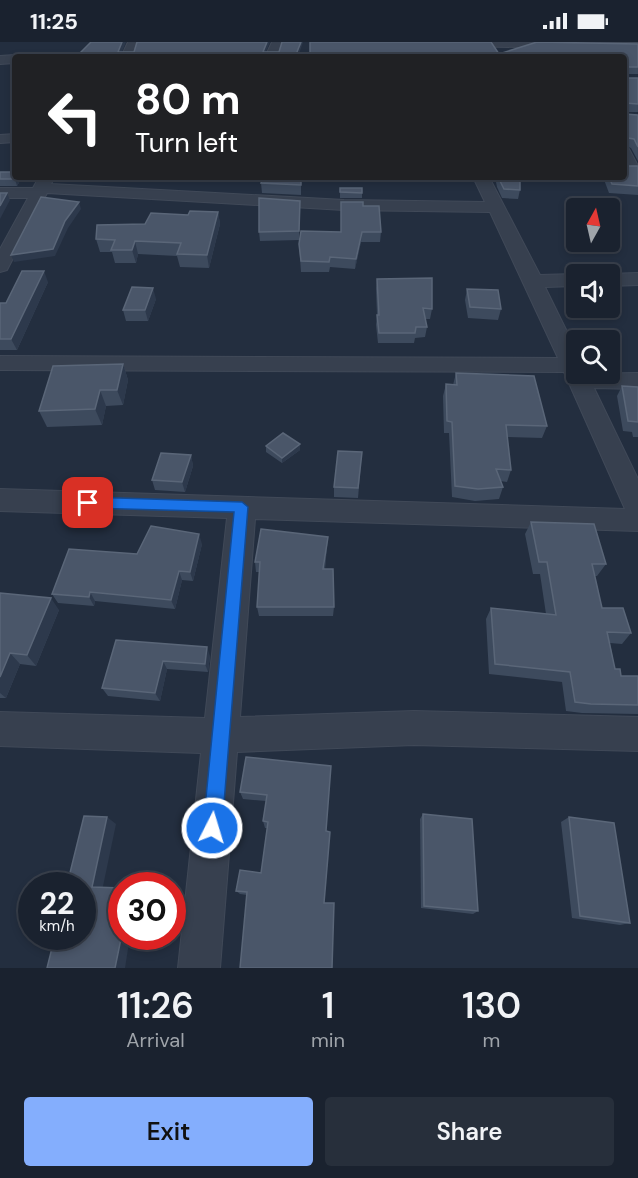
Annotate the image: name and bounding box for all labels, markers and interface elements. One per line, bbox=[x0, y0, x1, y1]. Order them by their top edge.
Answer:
text: 11:25 bbox=[30, 7, 78, 36]
text: 80 m bbox=[135, 72, 241, 127]
icon: left bbox=[36, 78, 114, 156]
text: Turn left bbox=[135, 125, 238, 160]
north arrow bbox=[566, 198, 620, 252]
map controls bbox=[566, 198, 620, 384]
button: sound bbox=[566, 264, 620, 318]
button: search bbox=[566, 330, 620, 384]
pin bbox=[62, 477, 113, 528]
icon: arrive bbox=[71, 486, 104, 519]
position arrow bbox=[180, 796, 244, 860]
speed limit sign: 30 bbox=[108, 872, 186, 950]
text: 22 bbox=[40, 884, 74, 923]
text: km/h bbox=[39, 916, 75, 936]
text: 11:26 bbox=[117, 982, 194, 1029]
text: 1 bbox=[322, 982, 334, 1029]
text: 130 bbox=[462, 982, 521, 1029]
text: Arrival bbox=[126, 1027, 185, 1053]
text: min bbox=[311, 1027, 345, 1053]
text: m bbox=[483, 1027, 500, 1053]
button: Exit bbox=[24, 1097, 313, 1166]
button: Share bbox=[325, 1097, 614, 1166]

